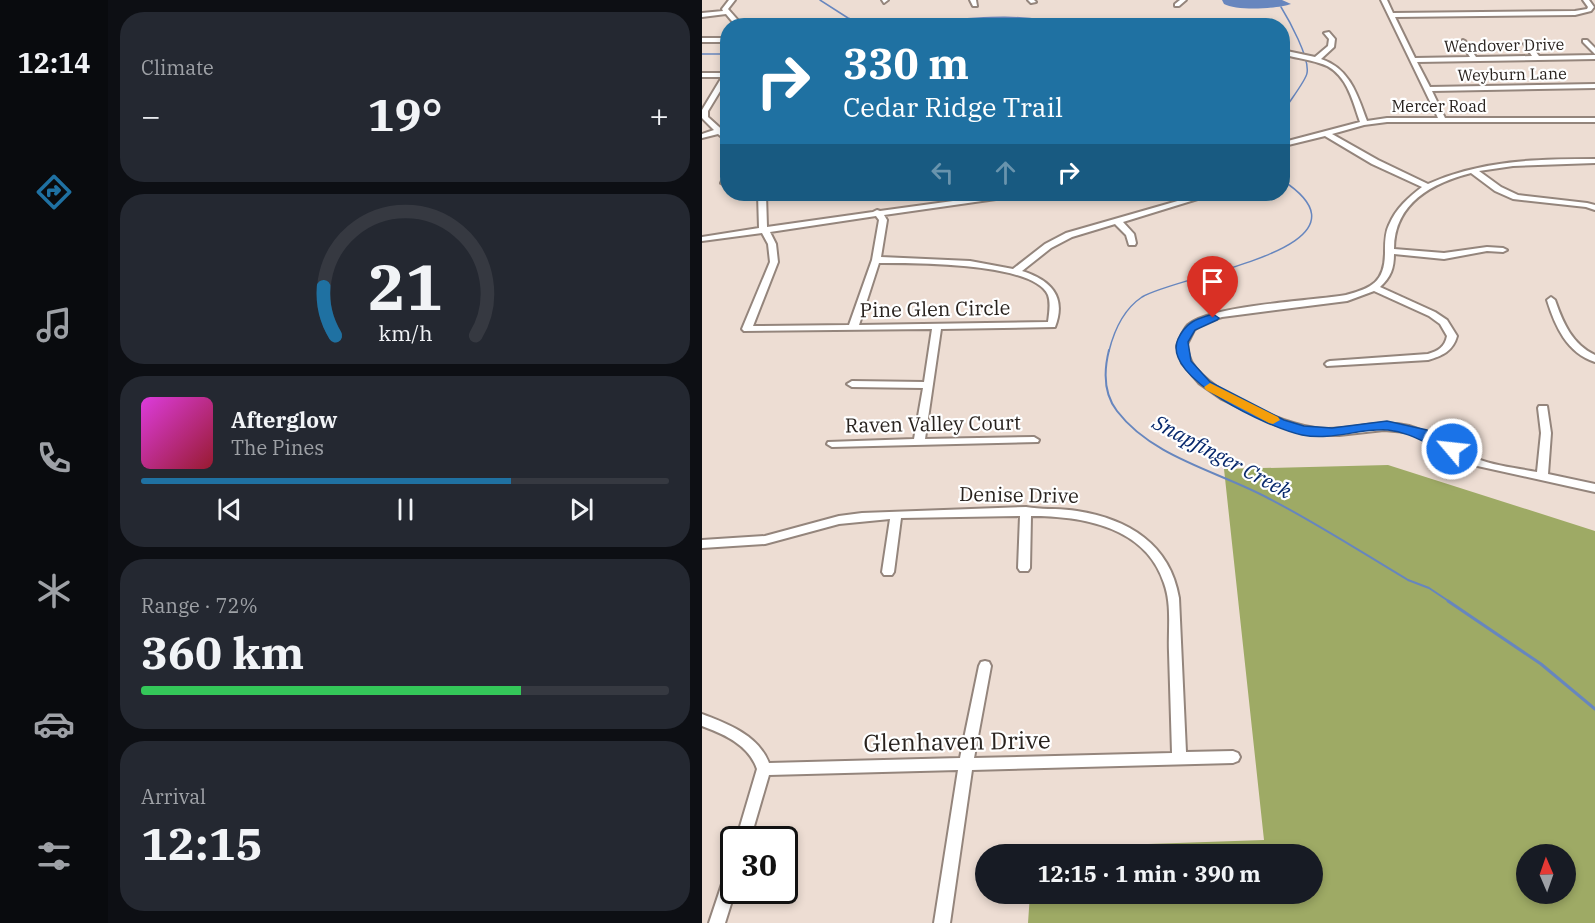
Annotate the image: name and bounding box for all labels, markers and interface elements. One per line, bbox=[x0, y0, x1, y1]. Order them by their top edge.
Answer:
street label: Wendover Drive bbox=[1444, 34, 1564, 56]
text: 330 m bbox=[843, 36, 969, 91]
icon: right bbox=[744, 42, 822, 120]
text: 12:14 bbox=[18, 45, 90, 80]
text: Climate bbox=[141, 54, 214, 81]
street label: Weyburn Lane bbox=[1457, 63, 1567, 85]
text: 19° bbox=[367, 85, 443, 143]
text: Cedar Ridge Trail bbox=[843, 89, 1063, 124]
text: − bbox=[141, 94, 161, 137]
text: + bbox=[649, 94, 669, 137]
street label: Mercer Road bbox=[1391, 96, 1487, 116]
icon: left bbox=[926, 156, 959, 189]
icon: ahead bbox=[989, 156, 1022, 189]
icon: right bbox=[1052, 156, 1085, 189]
icon: directions bbox=[33, 171, 75, 213]
text: 21 bbox=[368, 246, 442, 327]
pin bbox=[1187, 256, 1238, 318]
icon: arrive bbox=[1196, 265, 1229, 298]
street label: Pine Glen Circle bbox=[859, 294, 1011, 323]
icon: music bbox=[33, 304, 75, 346]
text: km/h bbox=[378, 320, 432, 348]
text: Afterglow bbox=[231, 405, 338, 434]
water label: Snapfinger Creek bbox=[1147, 407, 1298, 505]
street label: Raven Valley Court bbox=[845, 408, 1021, 439]
position arrow bbox=[1420, 417, 1484, 481]
text: The Pines bbox=[231, 434, 324, 461]
icon: phone bbox=[33, 437, 75, 479]
street label: Denise Drive bbox=[959, 480, 1079, 509]
icon: previous bbox=[213, 493, 246, 526]
icon: pause bbox=[389, 493, 422, 526]
icon: next bbox=[565, 493, 598, 526]
icon: climate bbox=[33, 570, 75, 612]
text: Range · 72% bbox=[141, 592, 258, 619]
text: 360 km bbox=[141, 623, 304, 681]
icon: car bbox=[33, 703, 75, 745]
street label: Glenhaven Drive bbox=[863, 723, 1051, 759]
text: Arrival bbox=[141, 783, 206, 810]
text: 12:15 bbox=[141, 814, 263, 872]
speed limit sign: 30 bbox=[720, 826, 798, 904]
icon: filters bbox=[33, 835, 75, 877]
north arrow bbox=[1516, 844, 1576, 904]
map controls bbox=[1516, 844, 1576, 904]
text: 12:15 · 1 min · 390 m bbox=[1037, 859, 1261, 888]

